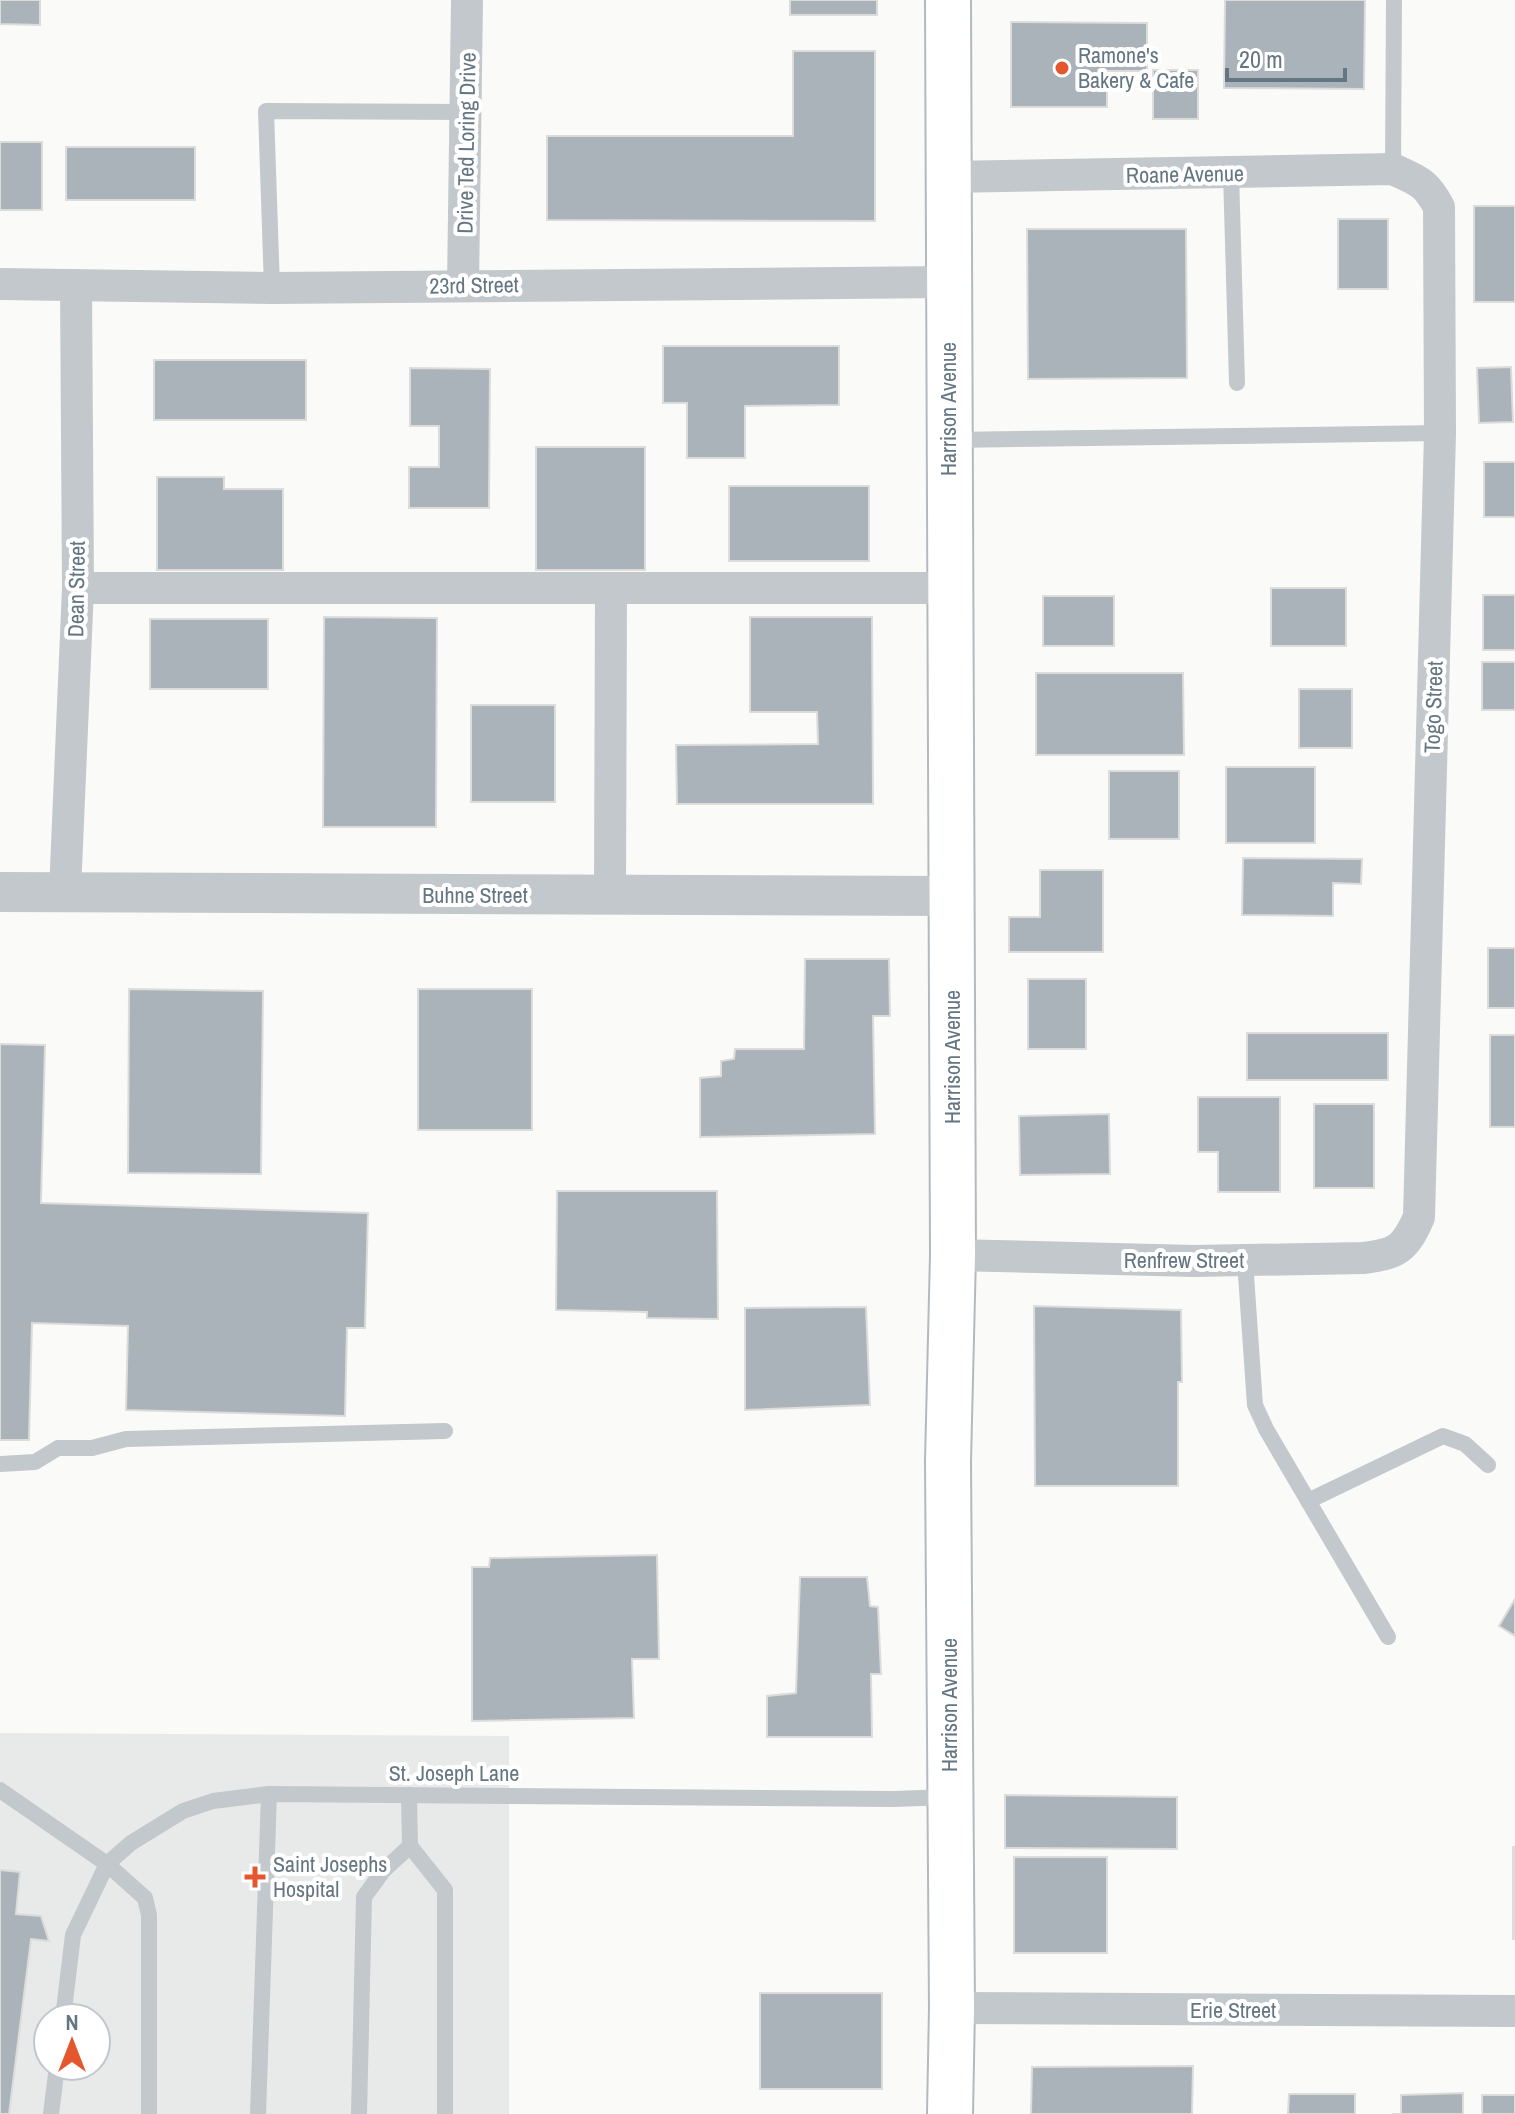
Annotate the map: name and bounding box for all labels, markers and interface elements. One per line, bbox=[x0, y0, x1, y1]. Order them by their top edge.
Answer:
scale bar bbox=[1227, 32, 1345, 82]
place label: Ramone's Bakery & Cafe bbox=[1078, 40, 1194, 95]
text: 20 m bbox=[1239, 43, 1283, 75]
street label: Drive Ted Loring Drive bbox=[449, 52, 483, 234]
marker: Ramone's Bakery & Cafe bbox=[1053, 59, 1071, 77]
street label: Roane Avenue bbox=[1126, 158, 1244, 190]
street label: 23rd Street bbox=[429, 269, 519, 301]
street label: Harrison Avenue bbox=[933, 342, 963, 476]
street label: Dean Street bbox=[60, 541, 92, 637]
street label: Togo Street bbox=[1416, 660, 1450, 754]
street label: Buhne Street bbox=[422, 880, 528, 910]
street label: Harrison Avenue bbox=[937, 990, 967, 1124]
street label: Renfrew Street bbox=[1124, 1245, 1244, 1275]
street label: Harrison Avenue bbox=[934, 1638, 964, 1772]
street label: St. Joseph Lane bbox=[389, 1758, 519, 1788]
place label: Saint Josephs Hospital bbox=[273, 1849, 387, 1904]
marker: Saint Josephs Hospital bbox=[244, 1866, 266, 1888]
street label: Erie Street bbox=[1190, 1995, 1276, 2025]
north arrow bbox=[32, 2002, 112, 2082]
text: N bbox=[65, 2007, 79, 2037]

